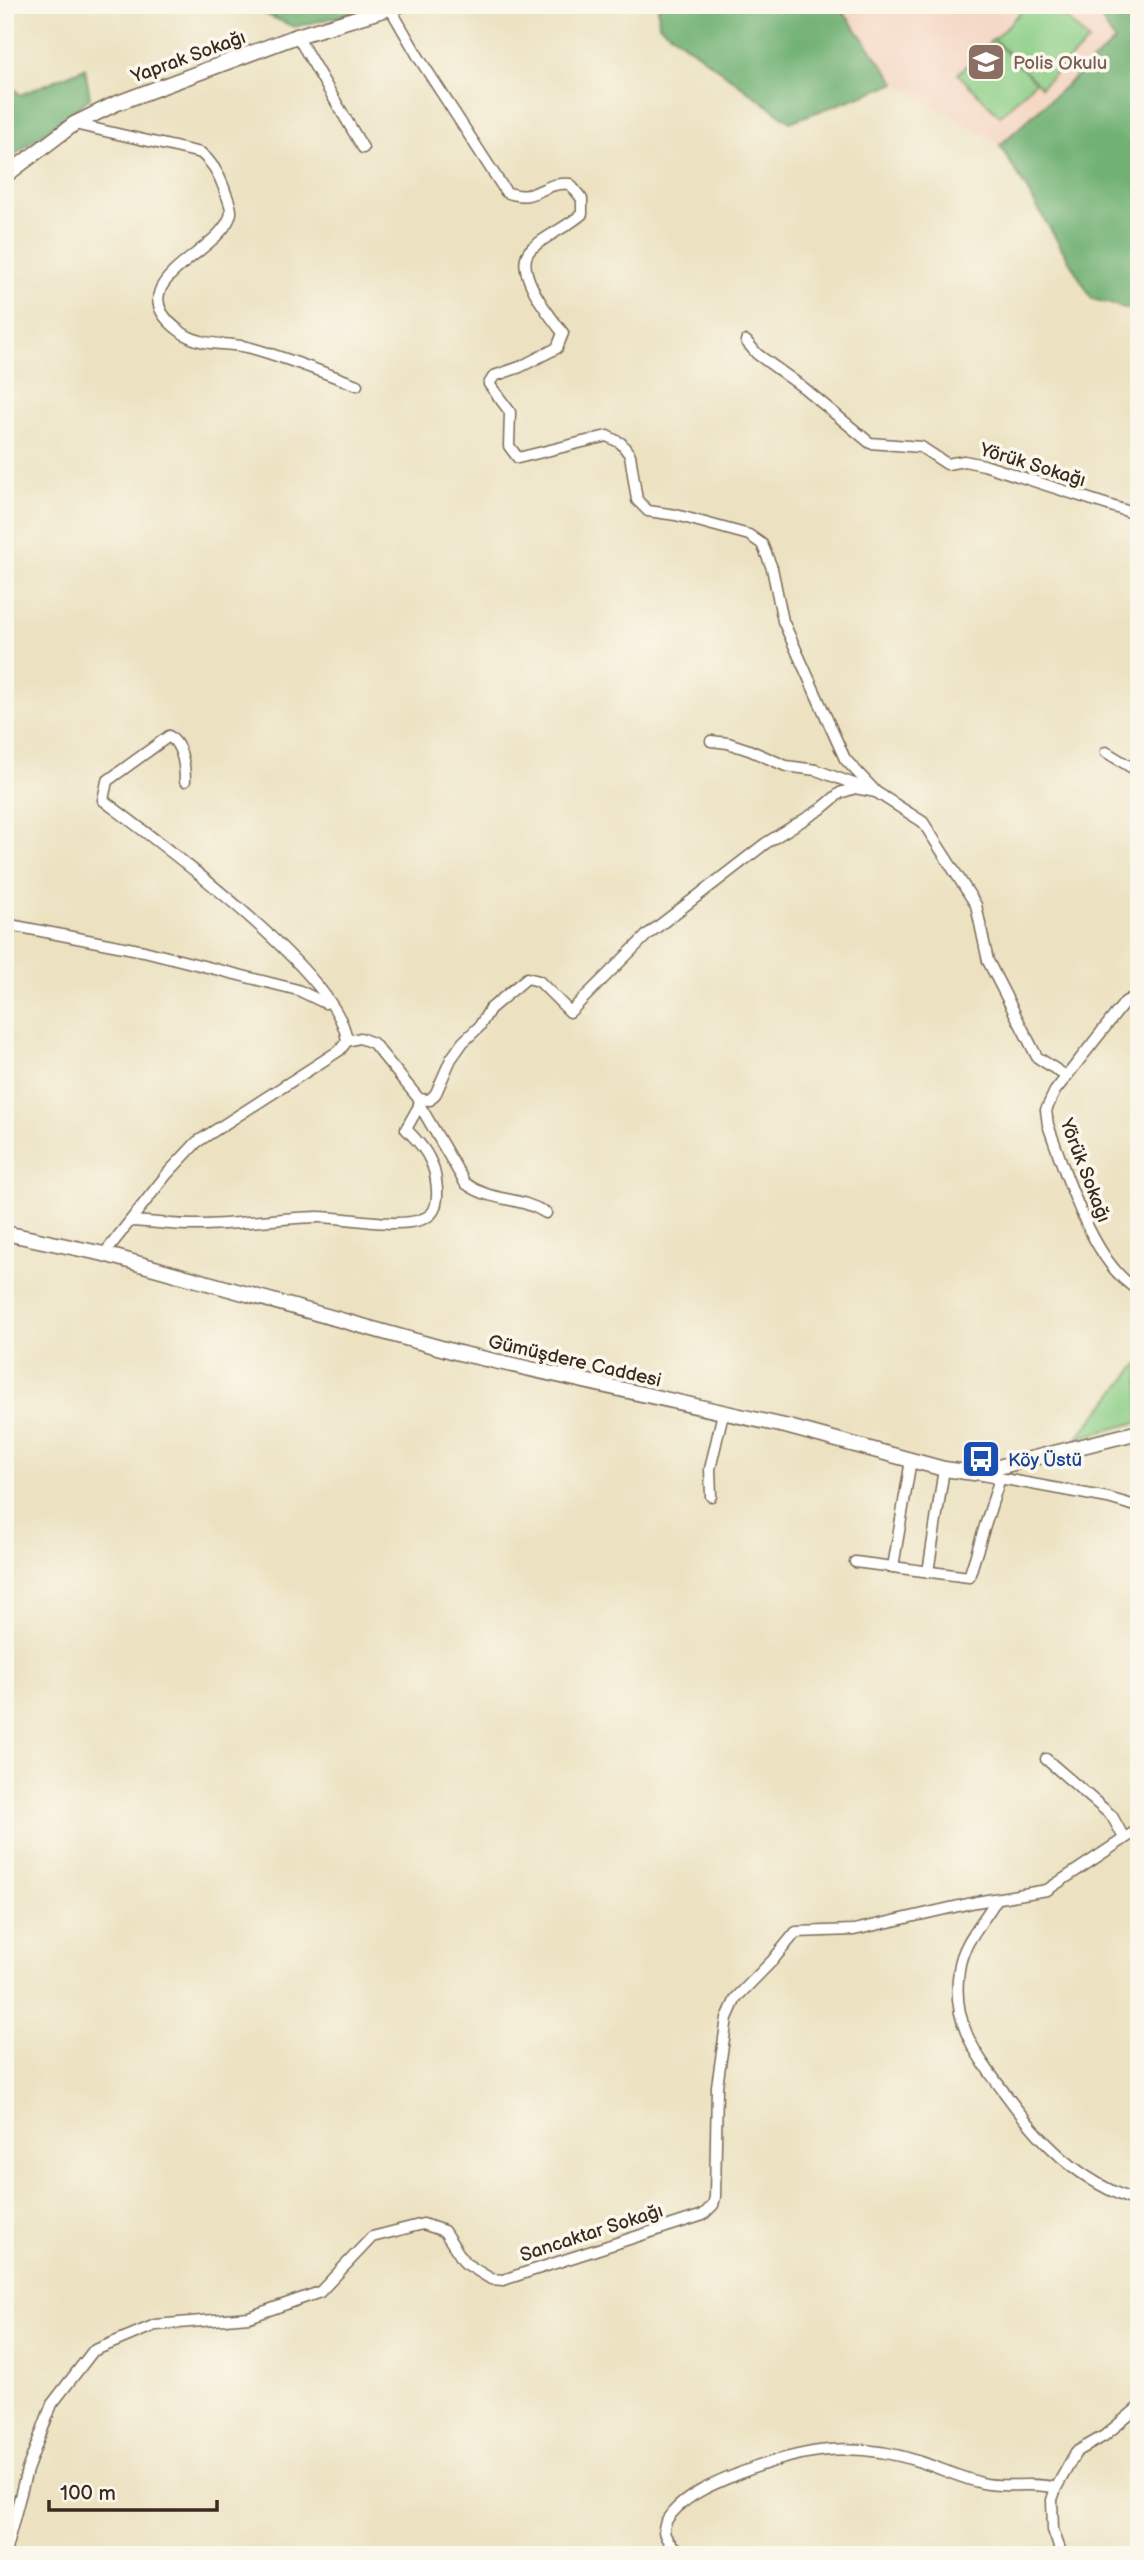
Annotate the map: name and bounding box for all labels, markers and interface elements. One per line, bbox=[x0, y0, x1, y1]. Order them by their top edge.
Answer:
street label: Yaprak Sokağı bbox=[127, 26, 249, 89]
school or university icon: Polis Okulu bbox=[965, 41, 1007, 83]
place label: Polis Okulu bbox=[1013, 52, 1107, 75]
street label: Yörük Sokağı bbox=[976, 438, 1088, 492]
street label: Yörük Sokağı bbox=[1054, 1114, 1115, 1226]
street label: Gümüşdere Caddesi bbox=[486, 1330, 663, 1393]
bus stop icon: Köy Üstü bbox=[960, 1438, 1002, 1480]
place label: Köy Üstü bbox=[1008, 1449, 1082, 1472]
street label: Sancaktar Sokağı bbox=[517, 2199, 666, 2267]
scale bar bbox=[49, 2469, 217, 2513]
text: 100 m bbox=[60, 2481, 116, 2506]

